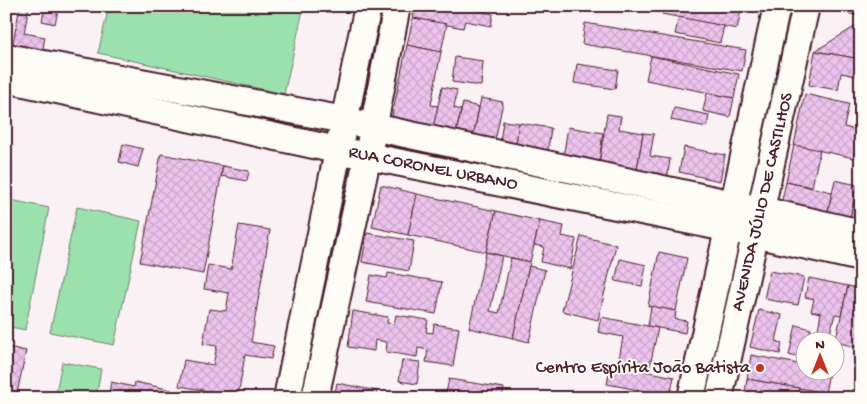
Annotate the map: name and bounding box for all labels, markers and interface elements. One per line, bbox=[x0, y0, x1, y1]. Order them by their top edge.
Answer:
street label: AVENIDA JÚLIO DE CASTILHOS bbox=[728, 90, 799, 313]
street label: RUA CORONEL URBANO bbox=[347, 142, 519, 196]
north arrow bbox=[794, 332, 844, 382]
text: N bbox=[815, 337, 825, 354]
place label: Centro Espírita João Batista bbox=[536, 358, 751, 379]
marker: Centro Espírita João Batista bbox=[754, 362, 766, 374]

